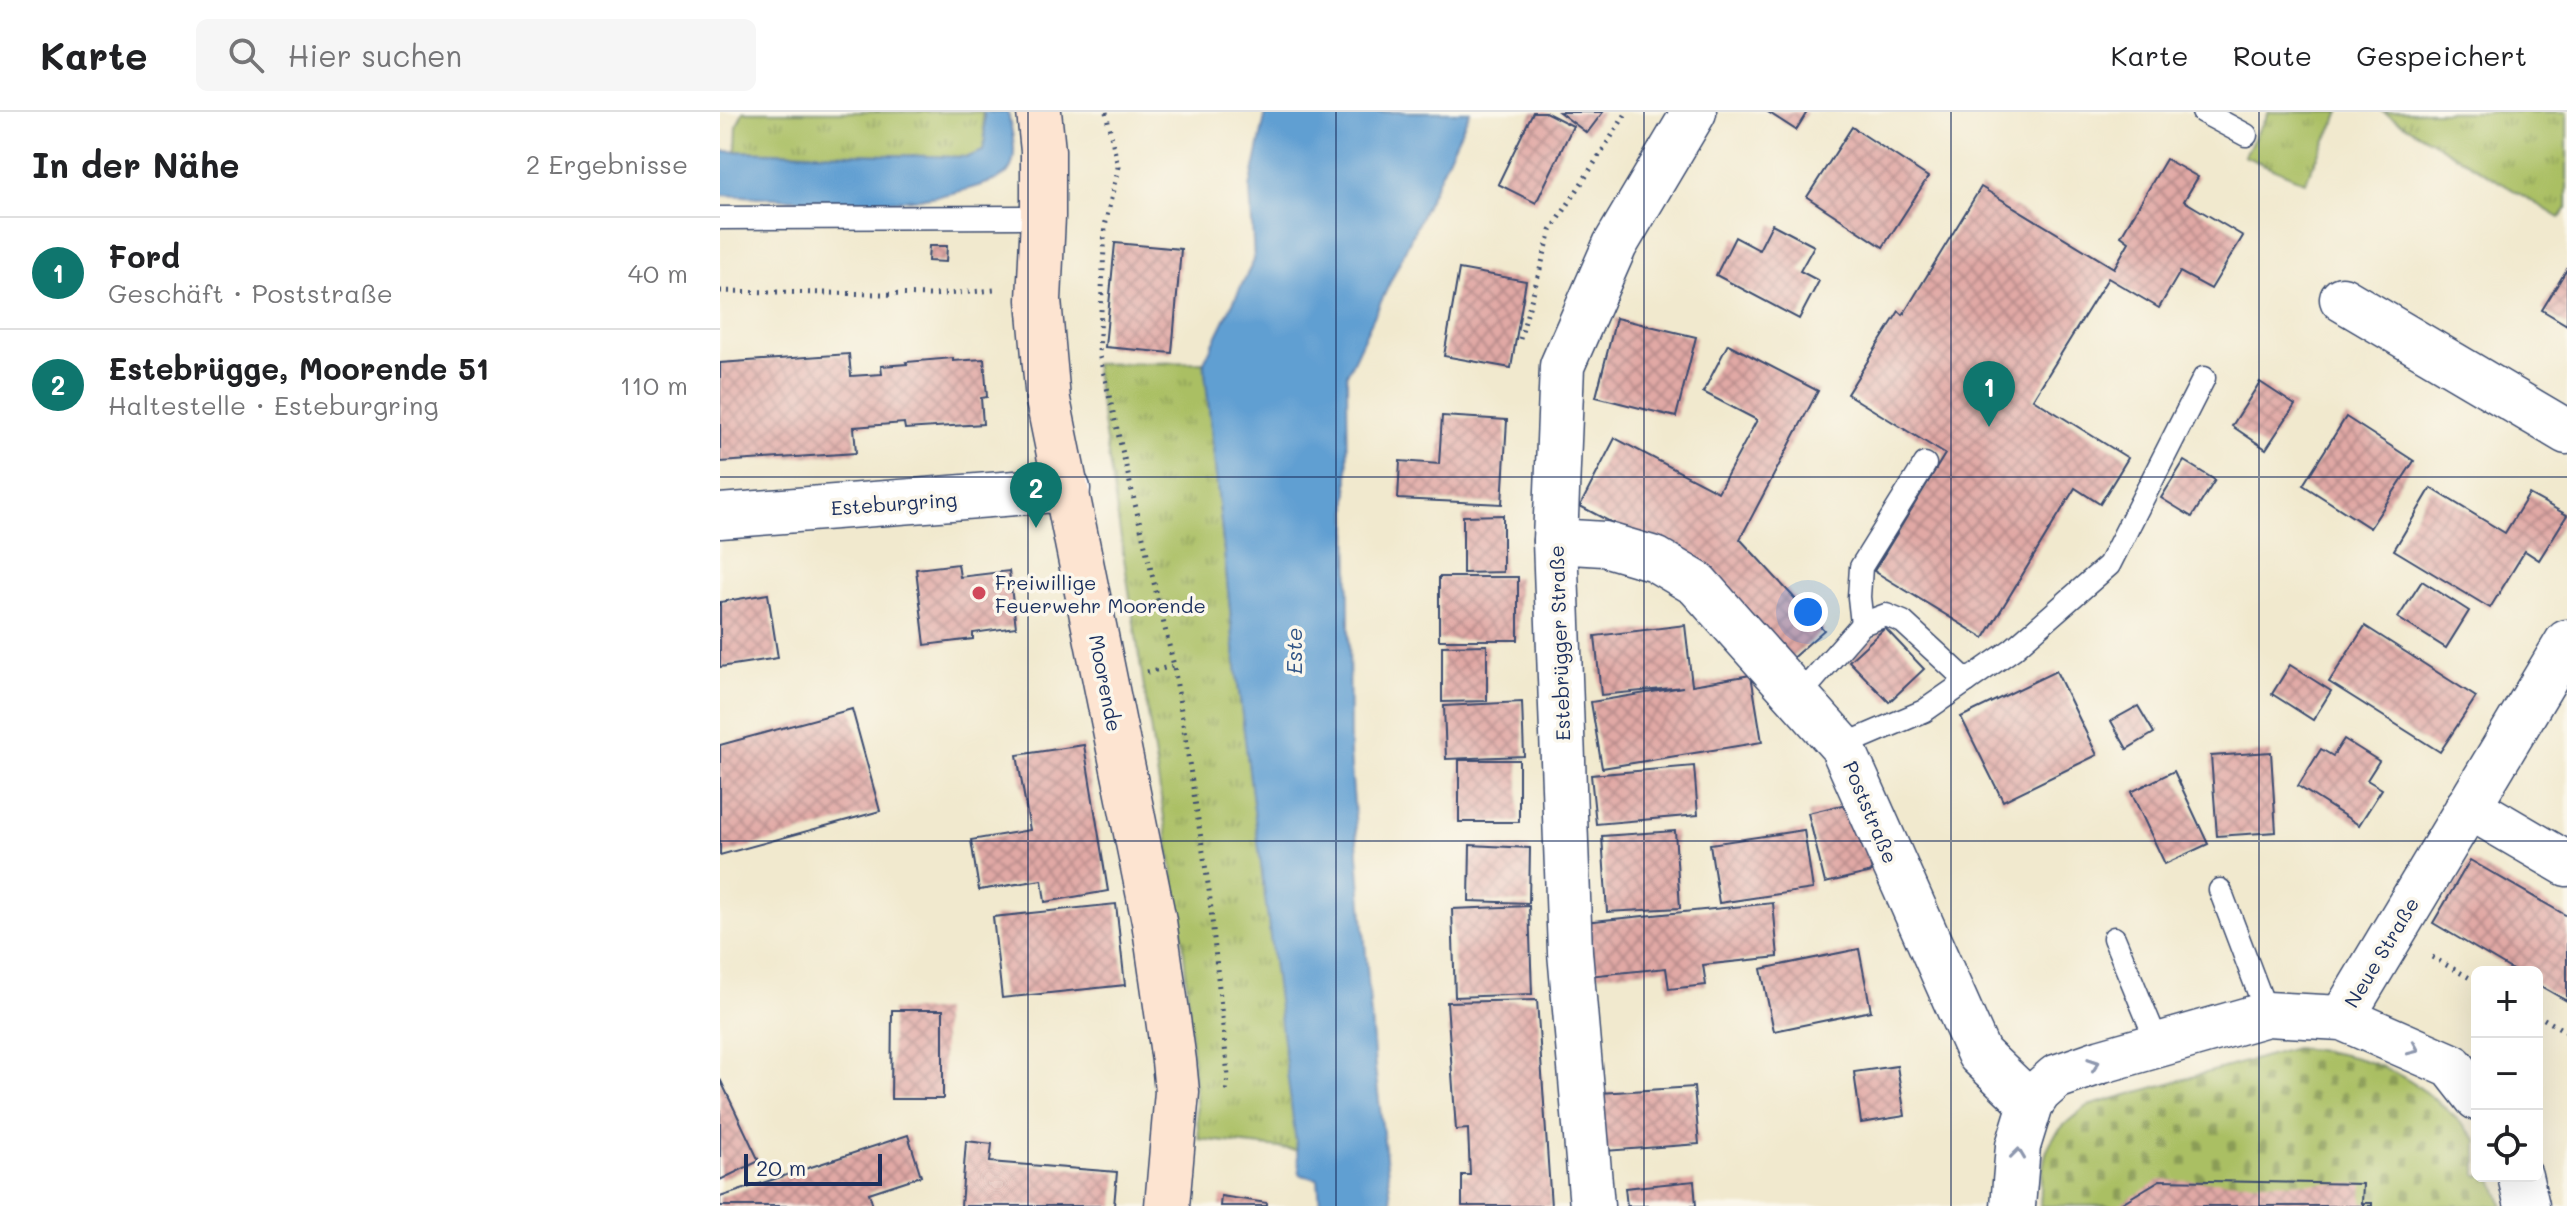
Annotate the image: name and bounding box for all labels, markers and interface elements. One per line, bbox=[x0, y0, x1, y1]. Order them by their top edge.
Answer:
search box bbox=[196, 19, 756, 91]
text: Karte bbox=[40, 30, 148, 80]
icon: search bbox=[224, 33, 268, 77]
text: Hier suchen bbox=[288, 35, 462, 75]
text: Karte bbox=[2110, 37, 2189, 73]
text: Route bbox=[2233, 37, 2312, 73]
text: Gespeichert bbox=[2356, 37, 2527, 73]
text: In der Nähe bbox=[32, 142, 240, 187]
text: 2 Ergebnisse bbox=[526, 147, 688, 181]
text: Ford bbox=[108, 236, 180, 276]
text: 1 bbox=[52, 256, 64, 290]
text: 40 m bbox=[628, 256, 688, 290]
text: Geschäft · Poststraße bbox=[108, 276, 393, 310]
text: Estebrügge, Moorende 51 bbox=[108, 348, 489, 388]
pin: 1 bbox=[1963, 361, 2015, 427]
text: 2 bbox=[51, 368, 65, 402]
text: 110 m bbox=[620, 368, 688, 402]
text: Haltestelle · Esteburgring bbox=[108, 388, 439, 422]
pin: 2 bbox=[1010, 462, 1062, 528]
street label: Esteburgring bbox=[830, 486, 958, 520]
street label: Estebrügger Straße bbox=[1543, 545, 1575, 741]
place label: Freiwillige Feuerwehr Moorende bbox=[995, 569, 1206, 618]
marker: Freiwillige Feuerwehr Moorende bbox=[970, 584, 988, 602]
your location bbox=[1788, 592, 1828, 632]
water label: Este bbox=[1279, 628, 1308, 674]
street label: Moorende bbox=[1084, 632, 1128, 734]
street label: Poststraße bbox=[1838, 757, 1904, 867]
street label: Neue Straße bbox=[2338, 892, 2424, 1012]
map controls bbox=[2471, 966, 2543, 1182]
button: + bbox=[2471, 966, 2543, 1038]
button: − bbox=[2471, 1038, 2543, 1110]
one-way arrow bbox=[2405, 1040, 2420, 1056]
one-way arrow bbox=[2086, 1057, 2100, 1073]
button: locate bbox=[2471, 1110, 2543, 1182]
one-way arrow bbox=[2009, 1148, 2026, 1161]
scale bar bbox=[744, 1150, 882, 1186]
text: 20 m bbox=[756, 1153, 806, 1182]

